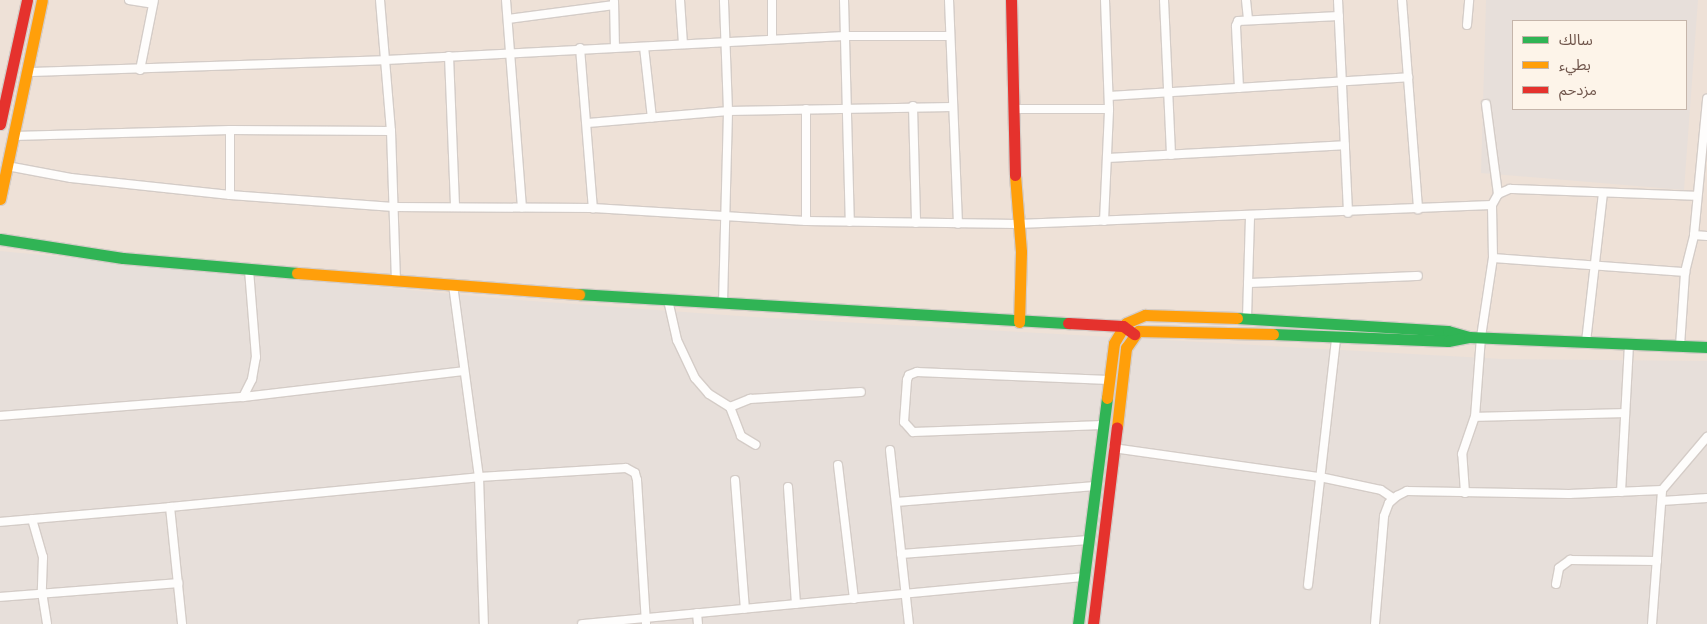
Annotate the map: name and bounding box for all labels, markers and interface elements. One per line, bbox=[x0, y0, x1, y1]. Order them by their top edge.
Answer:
legend bbox=[1512, 20, 1687, 110]
text: سالك bbox=[1559, 31, 1593, 48]
text: بطيء bbox=[1559, 56, 1591, 73]
text: مزدحم bbox=[1559, 81, 1597, 98]

